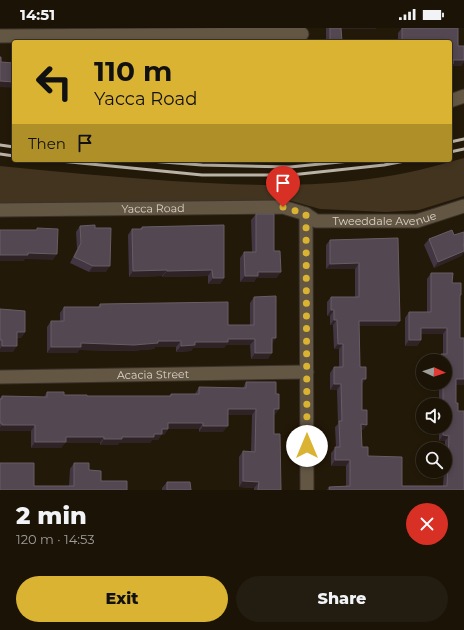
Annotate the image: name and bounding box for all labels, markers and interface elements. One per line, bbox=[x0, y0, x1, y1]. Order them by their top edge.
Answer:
text: 14:51 bbox=[20, 5, 55, 24]
text: 110 m bbox=[94, 54, 172, 88]
icon: left bbox=[28, 56, 80, 108]
text: Yacca Road bbox=[94, 88, 197, 110]
icon: arrive bbox=[74, 132, 96, 154]
text: Then bbox=[28, 134, 66, 153]
pin bbox=[266, 166, 300, 207]
icon: arrive bbox=[272, 172, 294, 194]
street label: Yacca Road bbox=[121, 201, 185, 216]
street label: Tweeddale Avenue bbox=[333, 208, 438, 228]
north arrow bbox=[416, 354, 452, 390]
map controls bbox=[416, 354, 452, 478]
street label: Acacia Street bbox=[117, 367, 190, 382]
button: sound bbox=[416, 398, 452, 434]
position arrow bbox=[286, 425, 328, 467]
button: search bbox=[416, 442, 452, 478]
text: 2 min bbox=[16, 501, 87, 530]
button: close bbox=[406, 503, 448, 545]
text: 120 m · 14:53 bbox=[16, 531, 95, 547]
button: Exit bbox=[16, 576, 228, 622]
button: Share bbox=[236, 576, 448, 622]

